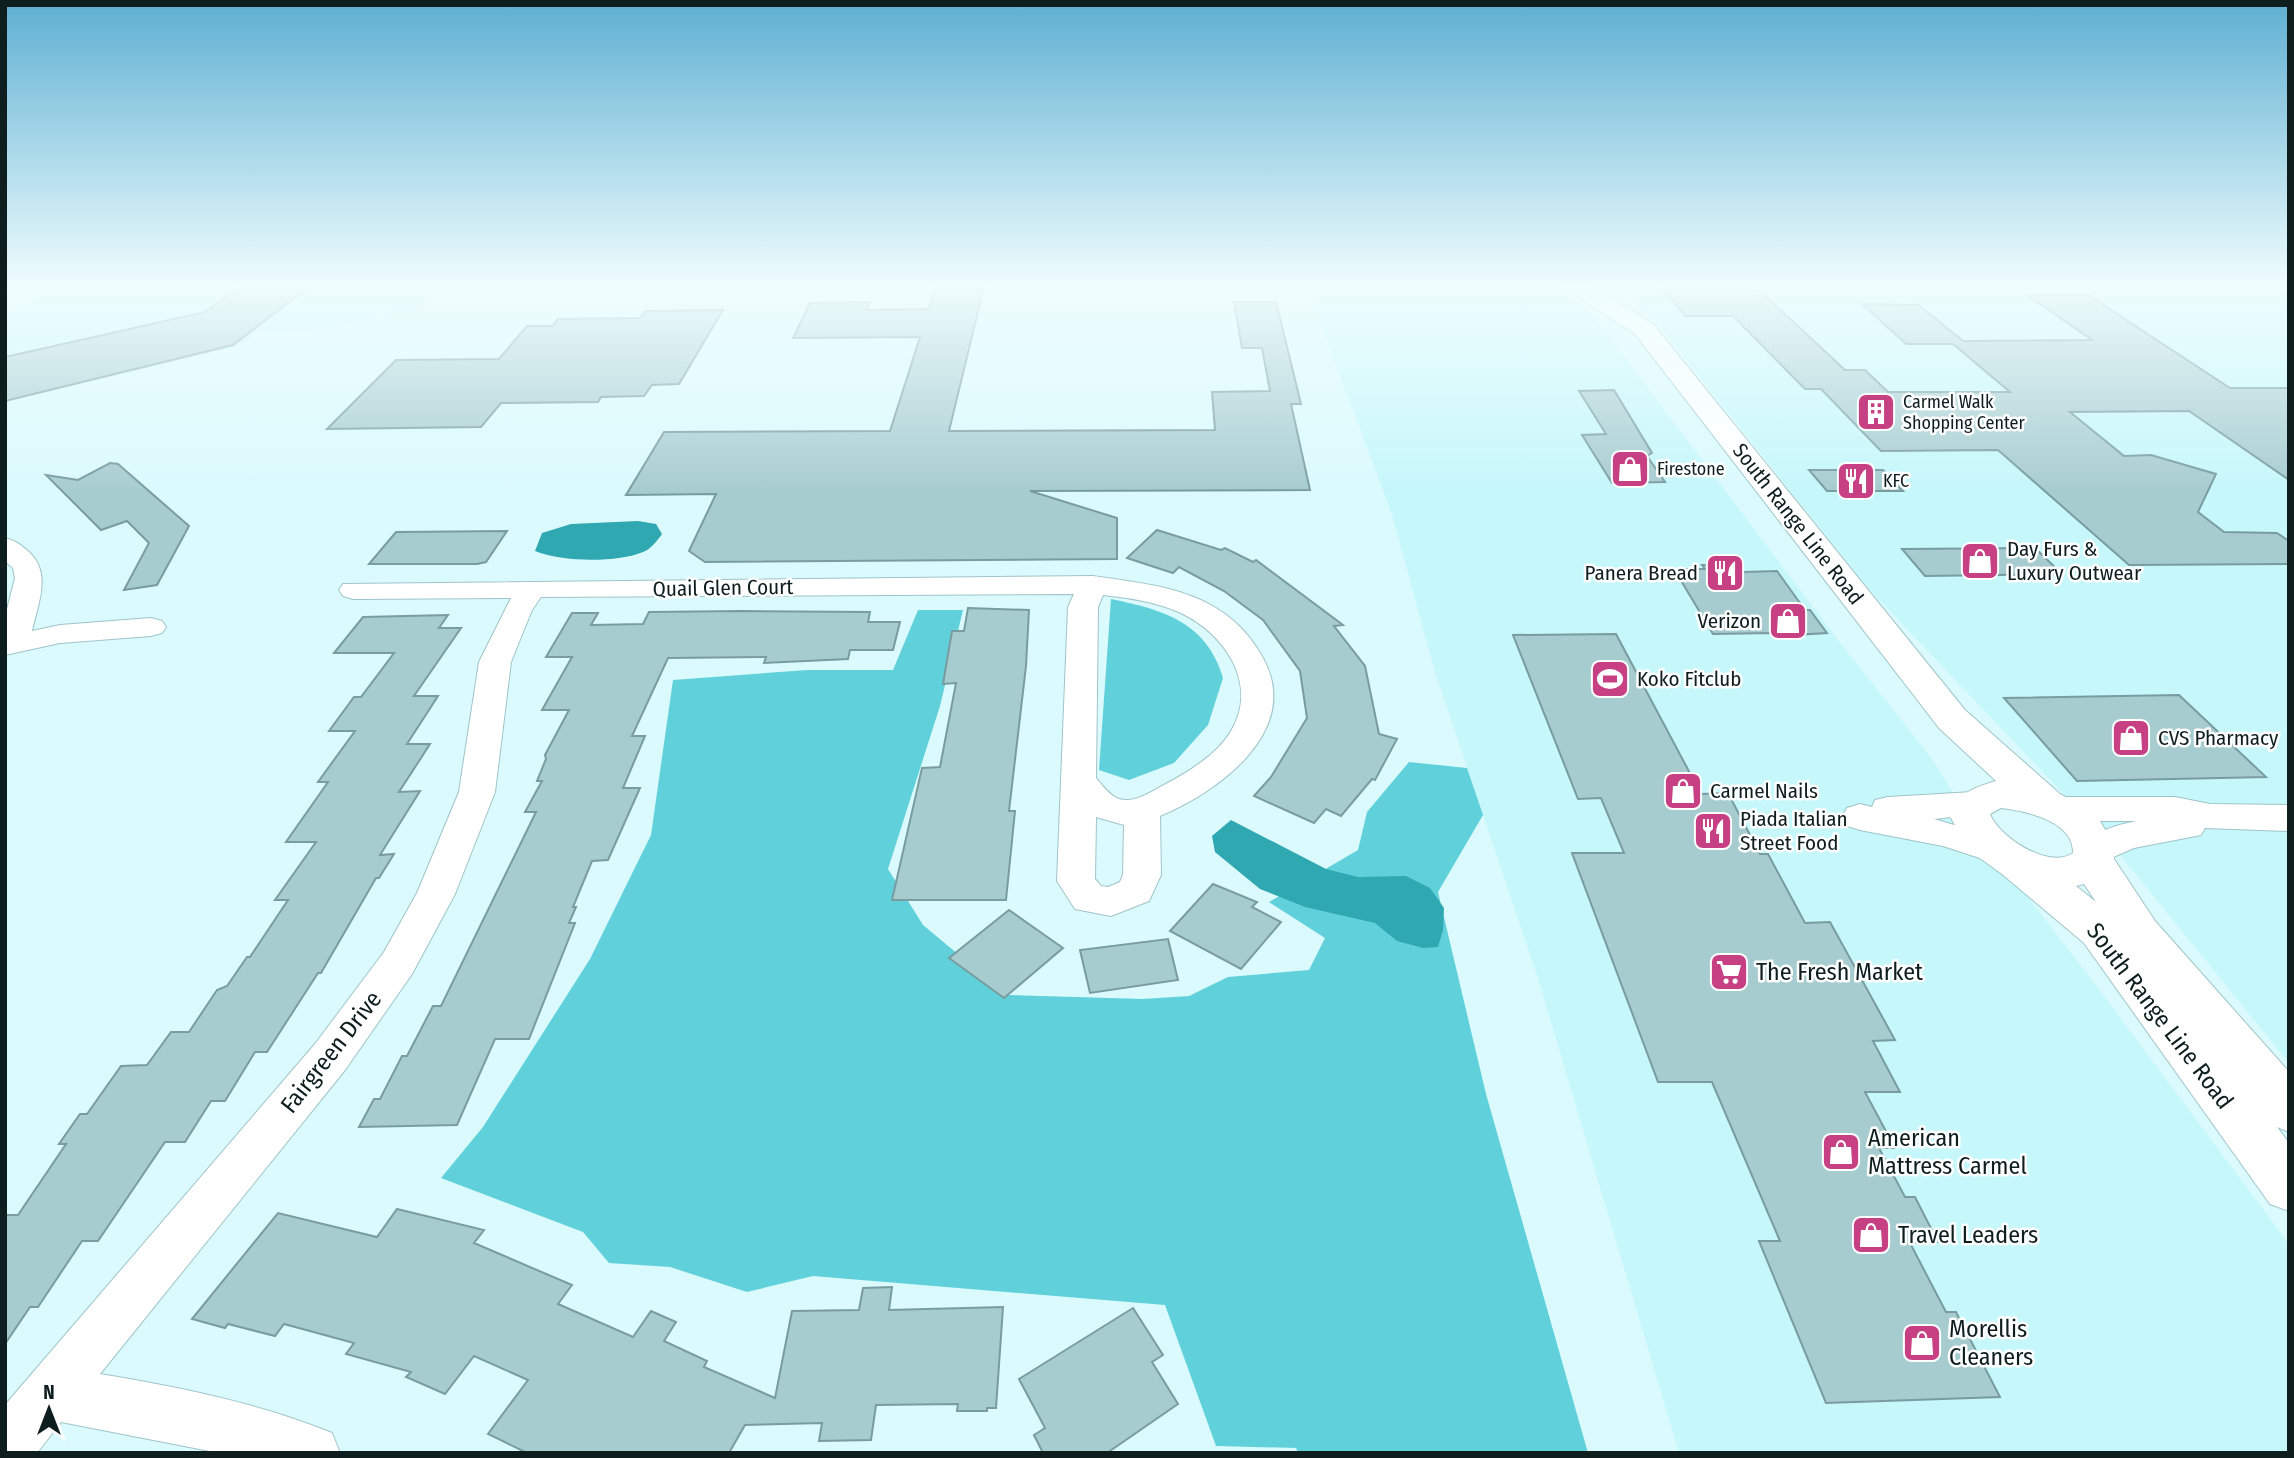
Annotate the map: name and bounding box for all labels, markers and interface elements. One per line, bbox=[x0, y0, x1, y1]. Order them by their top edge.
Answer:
building icon: Carmel Walk Shopping Center bbox=[1855, 391, 1897, 433]
place label: Carmel Walk Shopping Center bbox=[1903, 391, 2025, 434]
street label: South Range Line Road bbox=[1727, 438, 1869, 610]
shop icon: Firestone bbox=[1609, 448, 1651, 490]
place label: Firestone bbox=[1657, 458, 1725, 480]
restaurant icon: KFC bbox=[1835, 460, 1877, 502]
place label: KFC bbox=[1883, 470, 1909, 492]
place label: Day Furs & Luxury Outwear bbox=[2007, 536, 2142, 586]
shop icon: Day Furs & Luxury Outwear bbox=[1959, 540, 2001, 582]
restaurant icon: Panera Bread bbox=[1704, 552, 1746, 594]
place label: Panera Bread bbox=[1585, 560, 1698, 586]
street label: Quail Glen Court bbox=[653, 574, 794, 602]
shop icon: Verizon bbox=[1767, 600, 1809, 642]
place label: Verizon bbox=[1698, 608, 1761, 634]
sports icon: Koko Fitclub bbox=[1589, 658, 1631, 700]
place label: Koko Fitclub bbox=[1637, 666, 1742, 692]
shop icon: CVS Pharmacy bbox=[2110, 717, 2152, 759]
place label: CVS Pharmacy bbox=[2158, 725, 2279, 751]
shop icon: Carmel Nails bbox=[1662, 770, 1704, 812]
place label: Carmel Nails bbox=[1710, 778, 1818, 804]
place label: Piada Italian Street Food bbox=[1740, 806, 1848, 856]
restaurant icon: Piada Italian Street Food bbox=[1692, 810, 1734, 852]
street label: South Range Line Road bbox=[2081, 918, 2239, 1114]
supermarket icon: The Fresh Market bbox=[1708, 951, 1750, 993]
place label: The Fresh Market bbox=[1756, 958, 1923, 986]
street label: Fairgreen Drive bbox=[275, 986, 387, 1118]
place label: American Mattress Carmel bbox=[1868, 1124, 2027, 1180]
shop icon: American Mattress Carmel bbox=[1820, 1131, 1862, 1173]
shop icon: Travel Leaders bbox=[1850, 1214, 1892, 1256]
place label: Travel Leaders bbox=[1898, 1221, 2038, 1249]
place label: Morellis Cleaners bbox=[1949, 1315, 2033, 1371]
shop icon: Morellis Cleaners bbox=[1901, 1322, 1943, 1364]
north arrow bbox=[14, 1374, 84, 1444]
text: N bbox=[43, 1381, 55, 1404]

